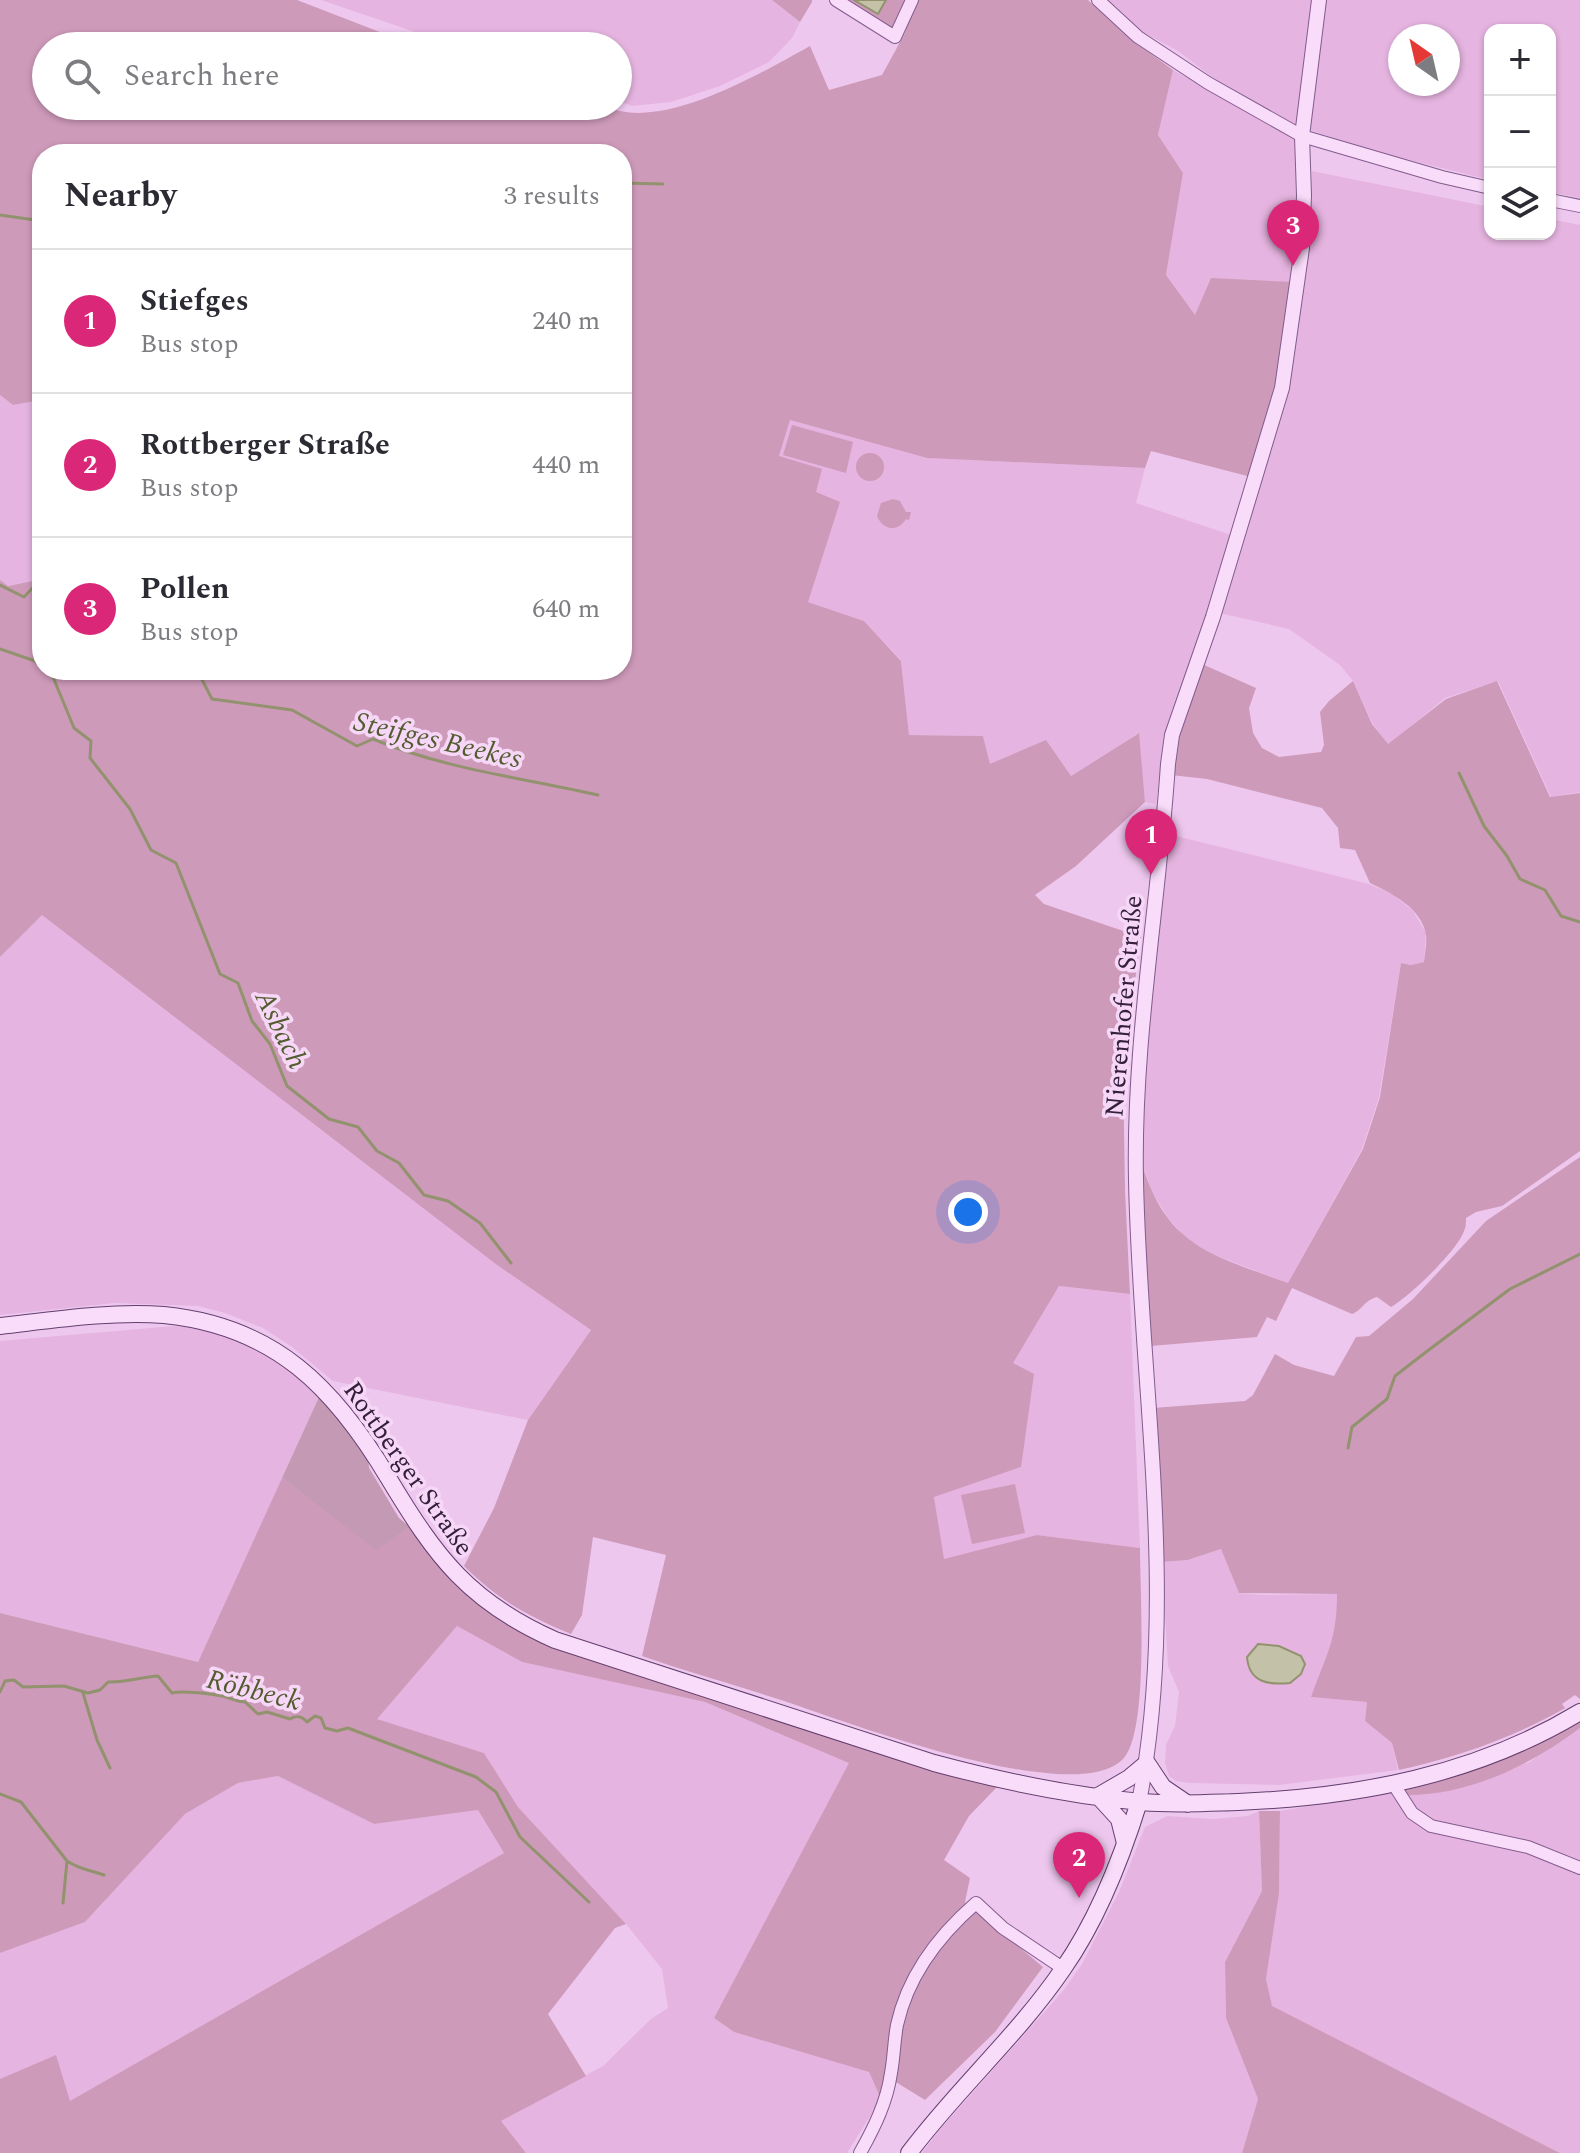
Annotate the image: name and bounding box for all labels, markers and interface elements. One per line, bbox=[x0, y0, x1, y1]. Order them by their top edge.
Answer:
north arrow bbox=[1388, 24, 1460, 96]
map controls bbox=[1484, 24, 1556, 240]
button: + bbox=[1484, 24, 1556, 96]
search box bbox=[32, 32, 632, 120]
text: Search here bbox=[124, 53, 280, 99]
icon: search bbox=[60, 54, 104, 98]
button: − bbox=[1484, 96, 1556, 168]
button: layers bbox=[1484, 168, 1556, 240]
text: Nearby bbox=[64, 170, 177, 222]
text: 3 results bbox=[504, 176, 600, 216]
pin: 3 bbox=[1267, 200, 1319, 266]
text: Stiefges bbox=[140, 278, 249, 324]
text: 1 bbox=[83, 301, 97, 341]
text: 240 m bbox=[532, 301, 600, 341]
text: Bus stop bbox=[140, 324, 238, 364]
text: Rottberger Straße bbox=[140, 422, 390, 468]
text: 2 bbox=[83, 445, 97, 485]
text: 440 m bbox=[532, 445, 600, 485]
text: Bus stop bbox=[140, 468, 238, 508]
text: Pollen bbox=[140, 566, 230, 612]
text: 3 bbox=[83, 589, 97, 629]
text: 640 m bbox=[532, 589, 600, 629]
text: Bus stop bbox=[140, 612, 238, 652]
water label: Steifges Beekes bbox=[350, 700, 526, 781]
pin: 1 bbox=[1125, 809, 1177, 875]
street label: Nierenhofer Straße bbox=[1094, 894, 1154, 1118]
water label: Asbach bbox=[243, 982, 318, 1076]
your location bbox=[948, 1192, 988, 1232]
street label: Rottberger Straße bbox=[333, 1373, 484, 1564]
water label: Röbbeck bbox=[202, 1658, 305, 1723]
pin: 2 bbox=[1053, 1832, 1105, 1898]

